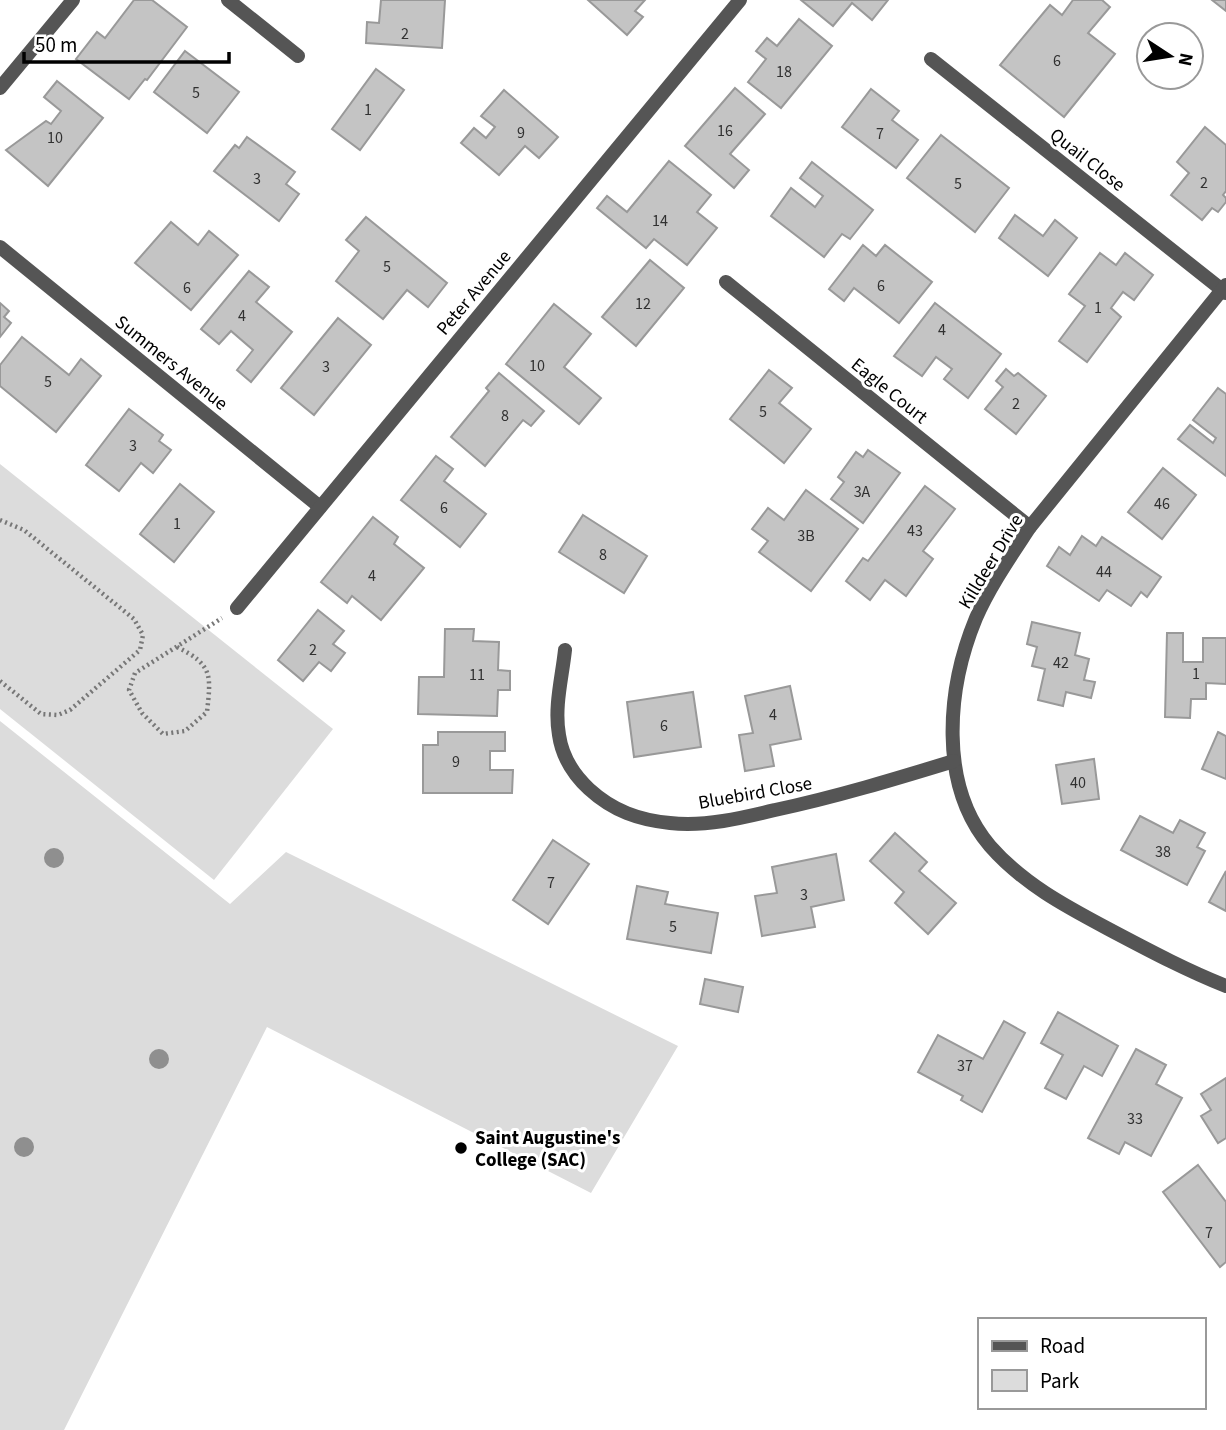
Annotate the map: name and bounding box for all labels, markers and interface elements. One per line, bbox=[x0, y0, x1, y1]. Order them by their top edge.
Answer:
scale bar bbox=[24, 21, 229, 65]
north arrow bbox=[1135, 21, 1205, 91]
house number: 2 bbox=[401, 23, 409, 45]
text: 50 m bbox=[35, 30, 77, 60]
house number: 6 bbox=[1053, 50, 1061, 72]
text: N bbox=[1171, 50, 1200, 68]
house number: 18 bbox=[776, 61, 792, 83]
house number: 5 bbox=[192, 82, 200, 104]
house number: 1 bbox=[364, 99, 372, 121]
house number: 16 bbox=[717, 120, 733, 142]
house number: 9 bbox=[517, 122, 525, 144]
street label: Quail Close bbox=[1044, 122, 1131, 198]
house number: 7 bbox=[876, 123, 884, 145]
house number: 10 bbox=[47, 127, 63, 149]
house number: 3 bbox=[253, 168, 261, 190]
house number: 2 bbox=[1200, 172, 1208, 194]
house number: 5 bbox=[954, 173, 962, 195]
house number: 14 bbox=[652, 210, 668, 232]
street label: Peter Avenue bbox=[430, 244, 518, 342]
house number: 5 bbox=[383, 256, 391, 278]
house number: 6 bbox=[877, 275, 885, 297]
house number: 6 bbox=[183, 277, 191, 299]
house number: 12 bbox=[635, 293, 651, 315]
house number: 1 bbox=[1094, 297, 1102, 319]
house number: 4 bbox=[238, 305, 246, 327]
street label: Summers Avenue bbox=[109, 309, 233, 417]
house number: 4 bbox=[938, 319, 946, 341]
street label: Eagle Court bbox=[845, 352, 934, 431]
house number: 10 bbox=[529, 355, 545, 377]
house number: 3 bbox=[322, 356, 330, 378]
house number: 5 bbox=[44, 371, 52, 393]
house number: 2 bbox=[1012, 393, 1020, 415]
house number: 5 bbox=[759, 401, 767, 423]
house number: 8 bbox=[501, 405, 509, 427]
house number: 3 bbox=[129, 435, 137, 457]
house number: 3A bbox=[854, 481, 871, 503]
house number: 46 bbox=[1154, 493, 1170, 515]
house number: 6 bbox=[440, 497, 448, 519]
street label: Killdeer Drive bbox=[952, 509, 1030, 614]
house number: 1 bbox=[173, 513, 181, 535]
house number: 43 bbox=[907, 520, 923, 542]
house number: 3B bbox=[797, 525, 815, 547]
house number: 8 bbox=[599, 544, 607, 566]
house number: 44 bbox=[1096, 561, 1112, 583]
house number: 4 bbox=[368, 565, 376, 587]
house number: 2 bbox=[309, 639, 317, 661]
house number: 42 bbox=[1053, 652, 1069, 674]
house number: 1 bbox=[1192, 663, 1200, 685]
house number: 11 bbox=[469, 664, 485, 686]
house number: 4 bbox=[769, 704, 777, 726]
house number: 6 bbox=[660, 715, 668, 737]
house number: 9 bbox=[452, 751, 460, 773]
street label: Bluebird Close bbox=[696, 770, 814, 817]
house number: 40 bbox=[1070, 772, 1086, 794]
house number: 38 bbox=[1155, 841, 1171, 863]
house number: 7 bbox=[547, 872, 555, 894]
house number: 3 bbox=[800, 884, 808, 906]
house number: 5 bbox=[669, 916, 677, 938]
house number: 37 bbox=[957, 1055, 973, 1077]
house number: 33 bbox=[1127, 1108, 1143, 1130]
place label: Saint Augustine's College (SAC) bbox=[475, 1125, 620, 1174]
marker: Saint Augustine's College (SAC) bbox=[453, 1140, 469, 1156]
house number: 7 bbox=[1205, 1222, 1213, 1244]
legend bbox=[978, 1318, 1205, 1409]
text: Road bbox=[1040, 1331, 1085, 1361]
text: Park bbox=[1040, 1366, 1080, 1396]

